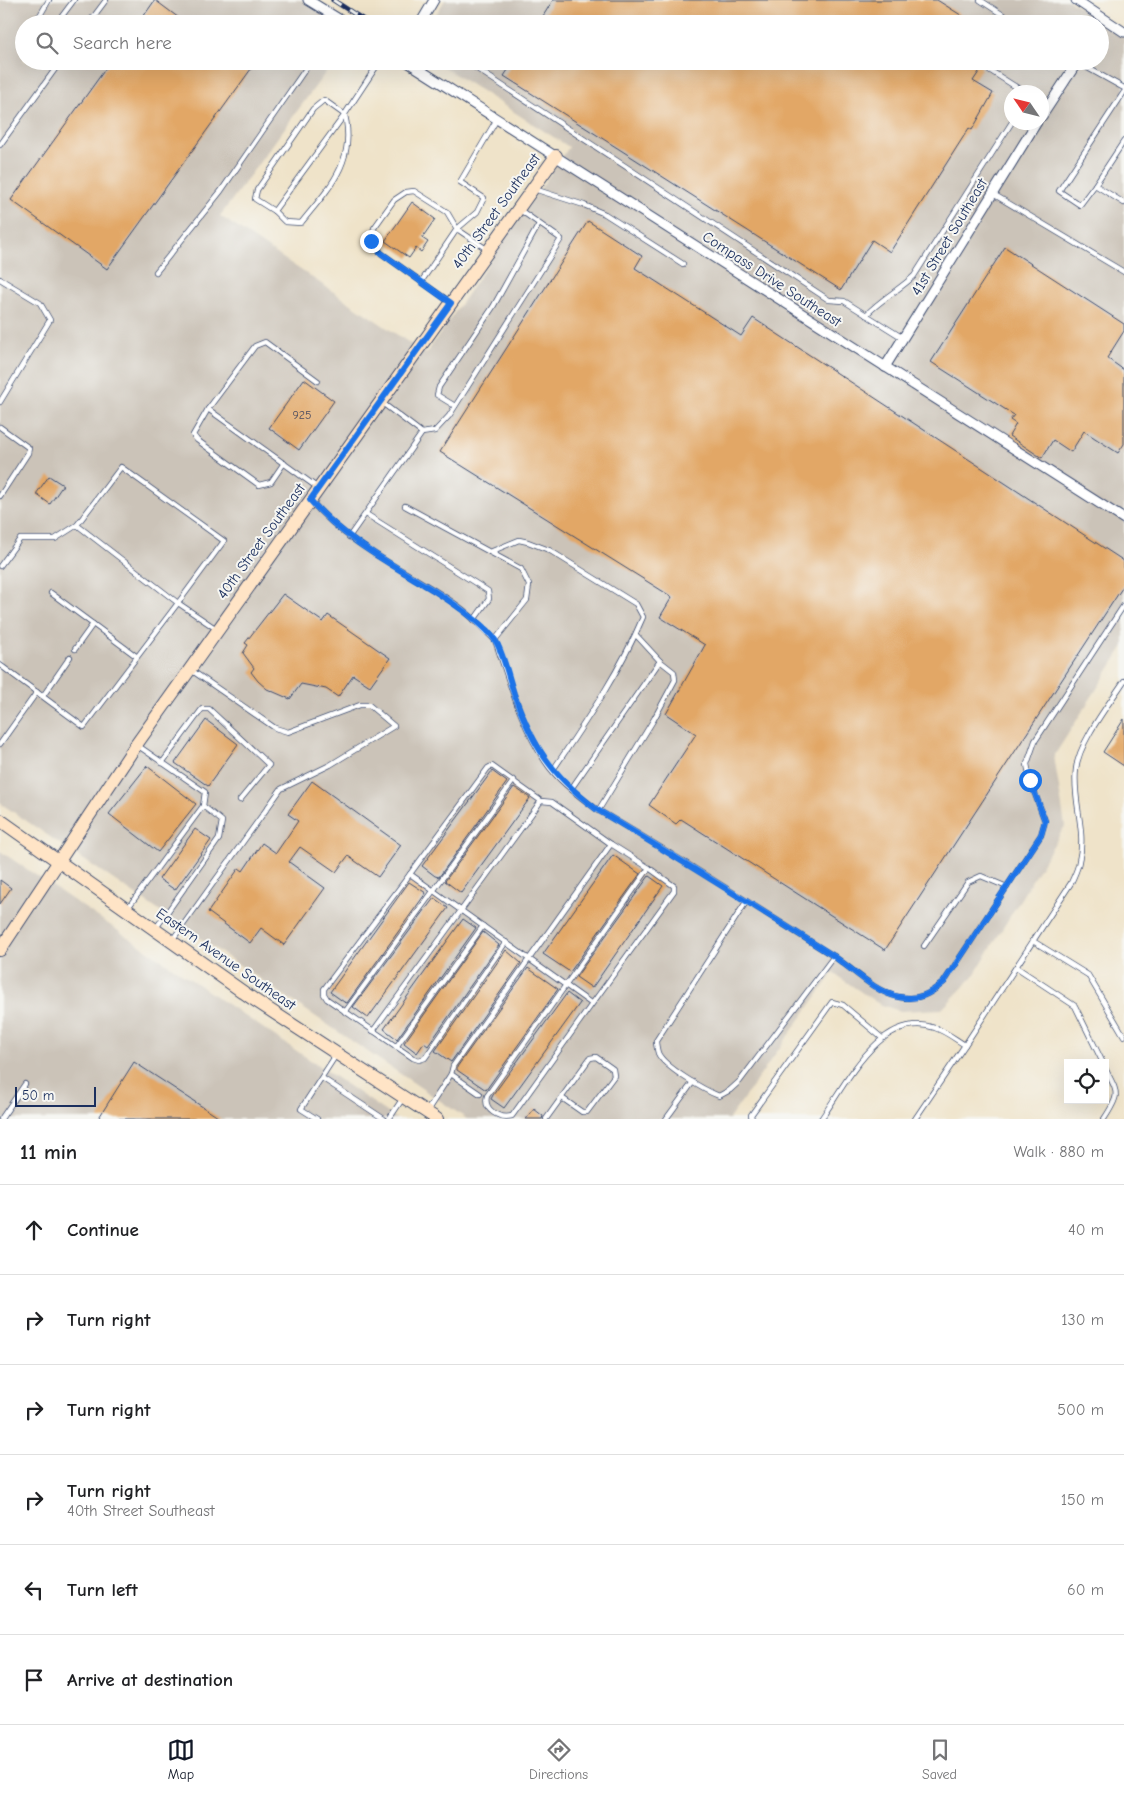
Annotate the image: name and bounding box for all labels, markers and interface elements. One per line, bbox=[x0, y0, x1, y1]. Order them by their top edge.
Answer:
search box bbox=[15, 15, 1109, 70]
icon: search bbox=[33, 29, 61, 57]
text: Search here bbox=[73, 32, 172, 54]
north arrow bbox=[1004, 85, 1049, 130]
street label: 40th Street Southeast bbox=[448, 149, 544, 272]
street label: 41st Street Southeast bbox=[907, 175, 991, 299]
street label: Compass Drive Southeast bbox=[699, 227, 845, 331]
route end bbox=[360, 230, 383, 253]
house number: 925 bbox=[292, 408, 312, 422]
street label: 40th Street Southeast bbox=[213, 479, 309, 602]
route start bbox=[1019, 769, 1042, 792]
street label: Eastern Avenue Southeast bbox=[153, 904, 300, 1014]
map controls bbox=[1064, 1059, 1109, 1104]
button: locate bbox=[1064, 1059, 1109, 1104]
scale bar bbox=[15, 1084, 96, 1107]
text: 50 m bbox=[22, 1087, 54, 1104]
text: 11 min bbox=[20, 1140, 77, 1164]
text: Walk · 880 m bbox=[1013, 1143, 1104, 1161]
icon: ahead bbox=[20, 1216, 48, 1244]
text: Continue bbox=[67, 1219, 139, 1241]
text: 40 m bbox=[1068, 1221, 1104, 1239]
icon: right bbox=[20, 1306, 48, 1334]
text: Turn right bbox=[67, 1309, 151, 1331]
text: 130 m bbox=[1061, 1311, 1104, 1329]
icon: right bbox=[20, 1396, 48, 1424]
text: Turn right bbox=[67, 1399, 151, 1421]
text: 500 m bbox=[1057, 1401, 1104, 1419]
text: Turn right bbox=[67, 1480, 151, 1502]
icon: right bbox=[20, 1486, 48, 1514]
text: 150 m bbox=[1061, 1491, 1104, 1509]
text: 40th Street Southeast bbox=[67, 1502, 215, 1520]
icon: left bbox=[20, 1576, 48, 1604]
text: Turn left bbox=[67, 1579, 138, 1601]
text: 60 m bbox=[1067, 1581, 1104, 1599]
icon: arrive bbox=[20, 1666, 48, 1694]
text: Arrive at destination bbox=[67, 1669, 233, 1691]
tab: Map bbox=[167, 1736, 195, 1783]
tab: Directions bbox=[529, 1736, 588, 1783]
tab: Saved bbox=[922, 1736, 957, 1783]

